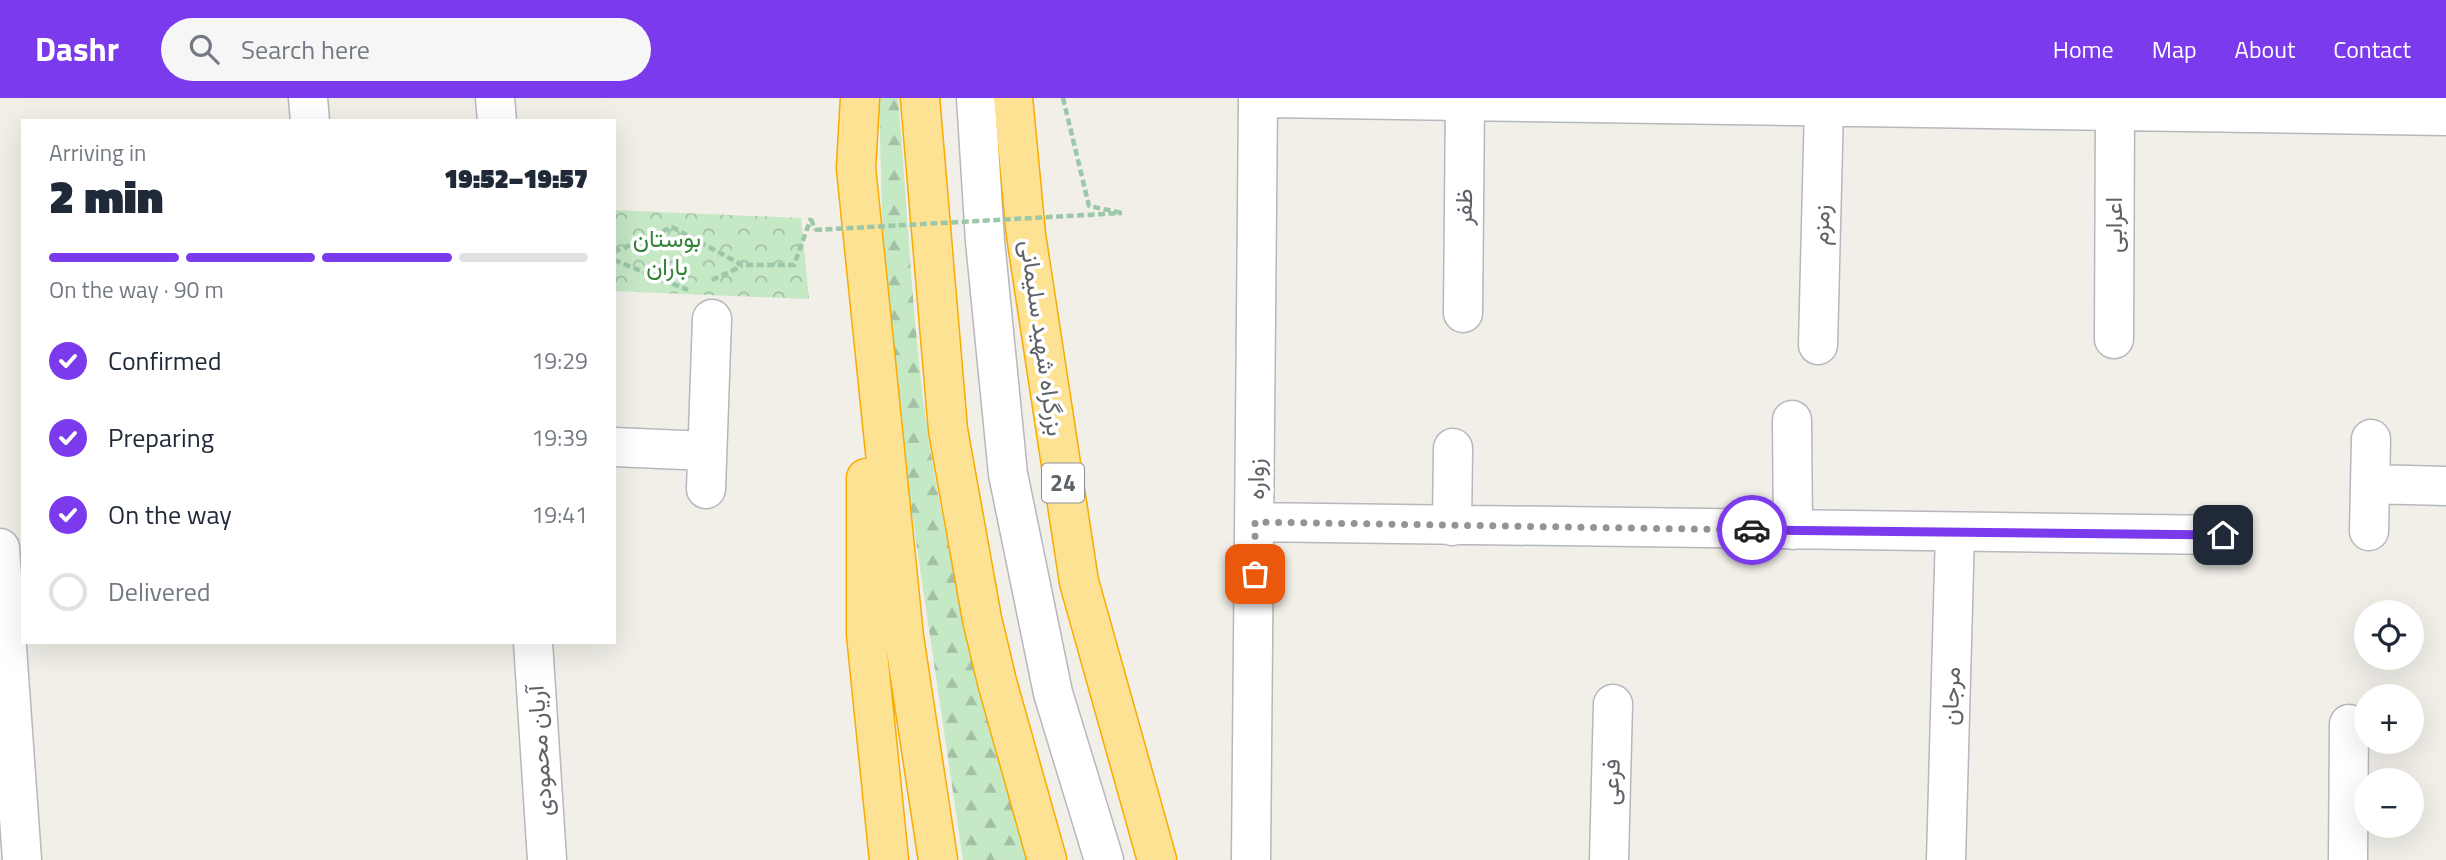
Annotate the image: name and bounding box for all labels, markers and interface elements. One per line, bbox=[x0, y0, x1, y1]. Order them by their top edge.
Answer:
search box bbox=[161, 18, 651, 81]
text: Dashr bbox=[35, 24, 119, 74]
icon: search bbox=[185, 30, 223, 68]
text: Search here bbox=[241, 30, 370, 69]
text: Home bbox=[2053, 31, 2114, 67]
text: Map bbox=[2152, 31, 2197, 67]
text: About bbox=[2235, 31, 2295, 67]
text: Contact bbox=[2333, 31, 2411, 67]
text: Arriving in bbox=[49, 135, 146, 170]
text: 19:52–19:57 bbox=[444, 159, 588, 198]
text: 2 min bbox=[49, 161, 163, 231]
street label: ظفر bbox=[1445, 188, 1481, 227]
street label: اعرابی bbox=[2095, 197, 2131, 253]
street label: زمزم bbox=[1801, 204, 1839, 246]
park label: بوستان باران bbox=[633, 220, 701, 284]
street label: بزرگراه شهید سلیمانی bbox=[1011, 237, 1075, 438]
text: On the way · 90 m bbox=[49, 272, 224, 307]
text: Confirmed bbox=[108, 341, 222, 380]
icon: check bbox=[49, 342, 87, 380]
text: 19:29 bbox=[531, 343, 588, 378]
text: Preparing bbox=[108, 418, 214, 457]
icon: check bbox=[49, 419, 87, 457]
text: 19:39 bbox=[531, 420, 588, 455]
street label: زواره bbox=[1237, 458, 1273, 500]
road number: 24 bbox=[1042, 464, 1084, 502]
text: On the way bbox=[108, 495, 232, 534]
courier bbox=[1717, 495, 1787, 565]
icon: check bbox=[49, 496, 87, 534]
text: 19:41 bbox=[531, 497, 588, 532]
pin bbox=[2193, 505, 2253, 565]
icon: car bbox=[1733, 511, 1771, 549]
icon: home bbox=[2204, 516, 2242, 554]
pin bbox=[1225, 544, 1285, 604]
icon: bag bbox=[1236, 555, 1274, 593]
text: Delivered bbox=[108, 572, 211, 611]
map controls bbox=[2354, 600, 2424, 838]
button: locate bbox=[2354, 600, 2424, 670]
street label: مرجان bbox=[1931, 666, 1969, 726]
street label: آریان محمودی bbox=[516, 682, 562, 818]
button: + bbox=[2354, 684, 2424, 754]
street label: فرعی bbox=[1591, 758, 1629, 806]
button: − bbox=[2354, 768, 2424, 838]

